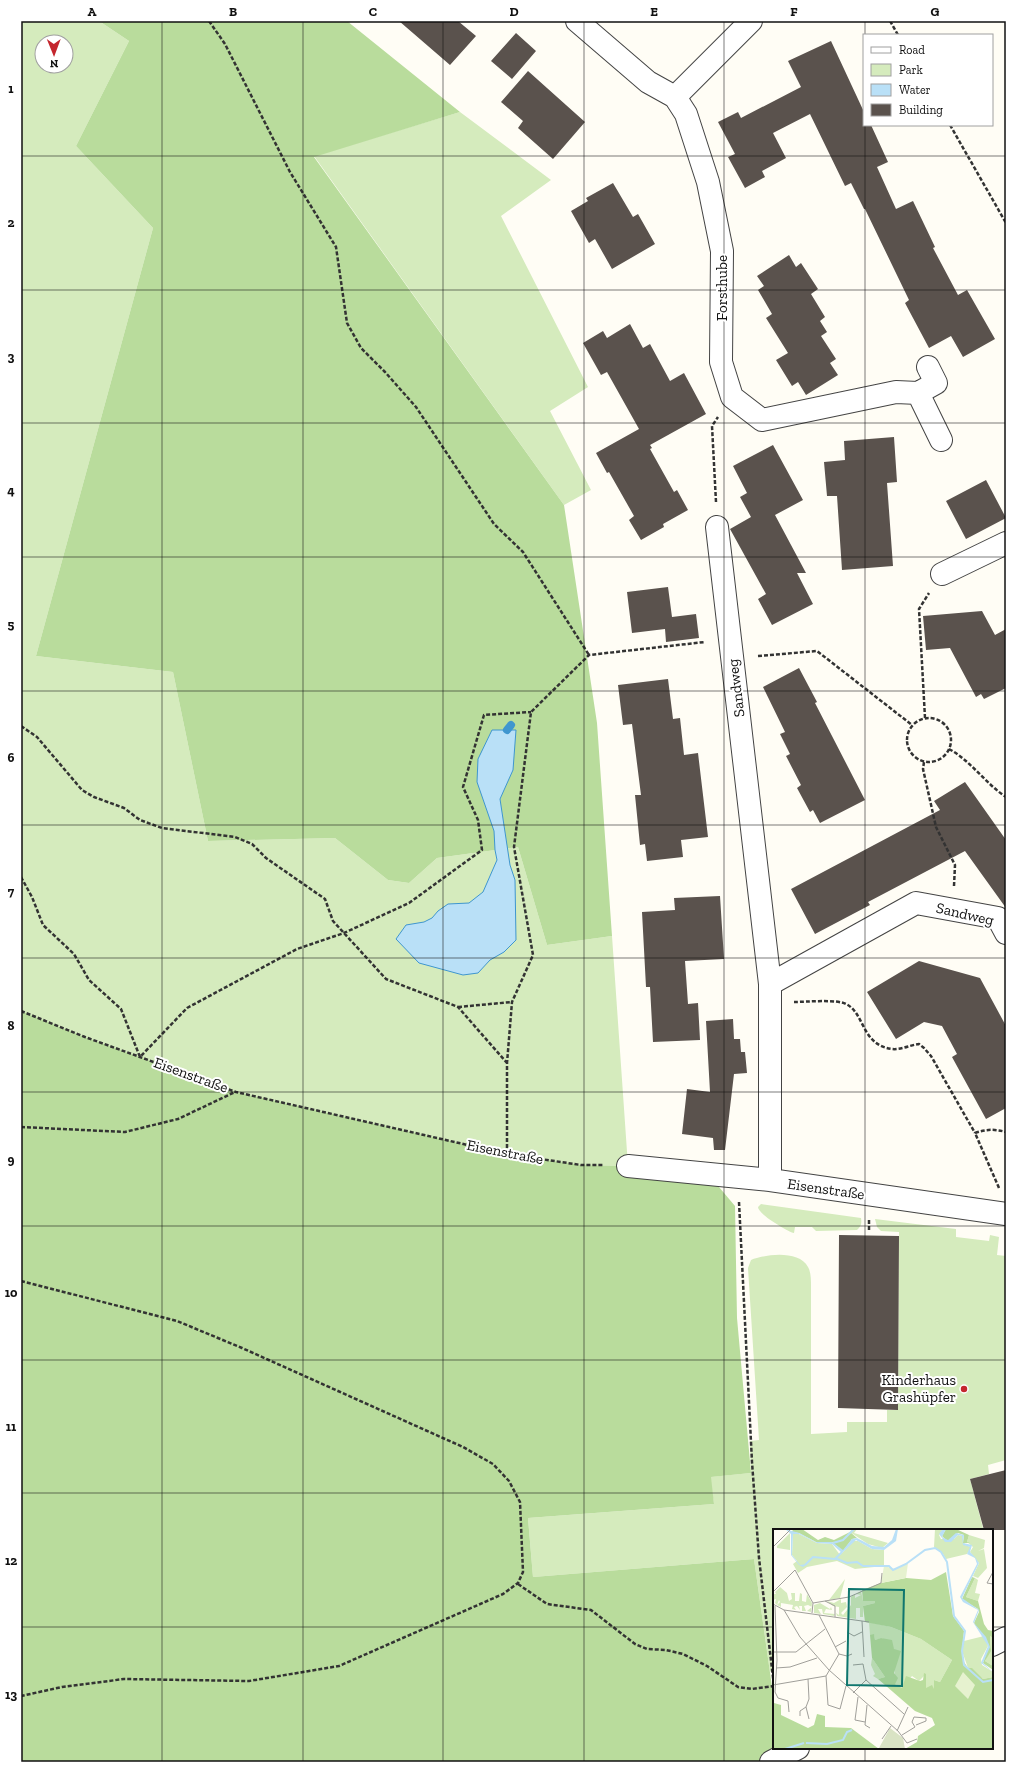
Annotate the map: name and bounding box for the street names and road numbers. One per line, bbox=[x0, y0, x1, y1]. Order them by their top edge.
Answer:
street label: Forsthube bbox=[713, 255, 731, 321]
street label: Sandweg bbox=[723, 658, 749, 718]
street label: Sandweg bbox=[934, 899, 996, 929]
street label: Eisenstraße bbox=[151, 1053, 231, 1097]
street label: Eisenstraße bbox=[465, 1136, 545, 1168]
street label: Eisenstraße bbox=[786, 1175, 866, 1203]

